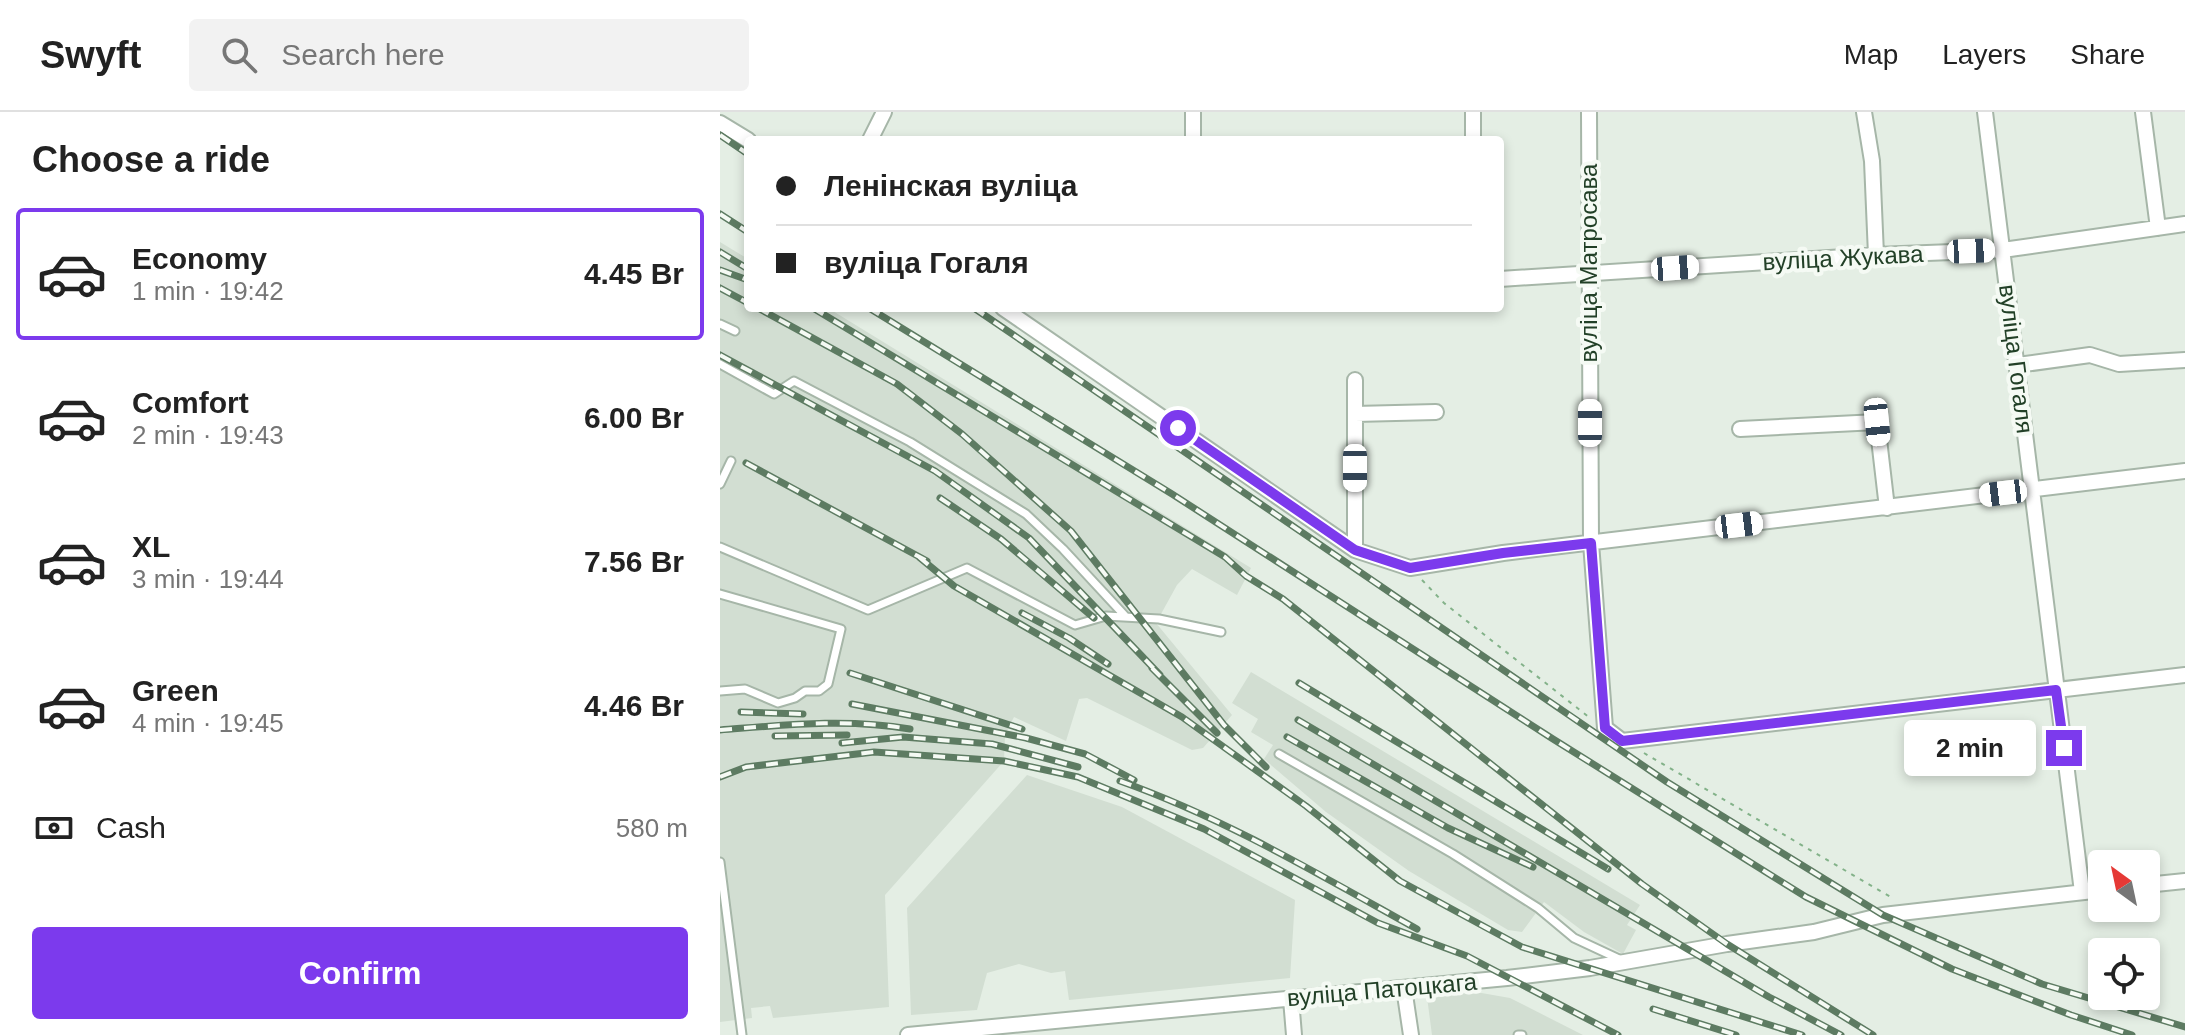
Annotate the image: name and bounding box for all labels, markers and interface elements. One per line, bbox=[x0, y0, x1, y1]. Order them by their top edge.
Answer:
search box bbox=[189, 19, 749, 91]
icon: search bbox=[217, 33, 261, 77]
text: Swyft bbox=[40, 34, 141, 76]
text: Search here bbox=[281, 38, 445, 71]
text: Map bbox=[1844, 39, 1898, 70]
text: Layers bbox=[1942, 39, 2026, 70]
text: Share bbox=[2070, 39, 2145, 70]
text: Choose a ride bbox=[32, 139, 270, 180]
street label: вуліца Матросава bbox=[1575, 163, 1602, 362]
text: Ленінская вуліца bbox=[824, 169, 1077, 202]
icon: car bbox=[36, 238, 108, 310]
car bbox=[1947, 238, 1995, 264]
street label: вуліца Жукава bbox=[1762, 240, 1925, 275]
text: Economy bbox=[132, 242, 267, 275]
text: вуліца Гогаля bbox=[824, 246, 1029, 279]
car bbox=[1650, 254, 1700, 282]
text: 4.45 Br bbox=[584, 257, 684, 290]
text: 1 min · 19:42 bbox=[132, 276, 284, 306]
street label: вуліца Гогаля bbox=[1994, 283, 2039, 435]
icon: car bbox=[36, 382, 108, 454]
text: Comfort bbox=[132, 386, 249, 419]
car bbox=[1863, 397, 1891, 447]
car bbox=[1578, 399, 1602, 447]
text: 6.00 Br bbox=[584, 401, 684, 434]
route start bbox=[1160, 410, 1196, 446]
text: 2 min · 19:43 bbox=[132, 420, 284, 450]
car bbox=[1343, 444, 1367, 492]
car bbox=[1978, 478, 2028, 508]
car bbox=[1714, 510, 1764, 540]
icon: car bbox=[36, 526, 108, 598]
text: XL bbox=[132, 530, 170, 563]
text: 7.56 Br bbox=[584, 545, 684, 578]
text: 3 min · 19:44 bbox=[132, 564, 284, 594]
icon: car bbox=[36, 670, 108, 742]
text: Green bbox=[132, 674, 219, 707]
text: 4.46 Br bbox=[584, 689, 684, 722]
text: 4 min · 19:45 bbox=[132, 708, 284, 738]
callout: 2 min bbox=[1904, 720, 2036, 776]
route end bbox=[2046, 730, 2082, 766]
text: 2 min bbox=[1936, 733, 2004, 763]
icon: cash bbox=[32, 806, 76, 850]
text: Cash bbox=[96, 811, 166, 844]
text: 580 m bbox=[616, 813, 688, 843]
north arrow bbox=[2088, 850, 2160, 922]
map controls bbox=[2088, 850, 2160, 1010]
button: Confirm bbox=[32, 927, 688, 1019]
button: locate bbox=[2088, 938, 2160, 1010]
street label: вуліца Патоцкага bbox=[1286, 968, 1479, 1011]

